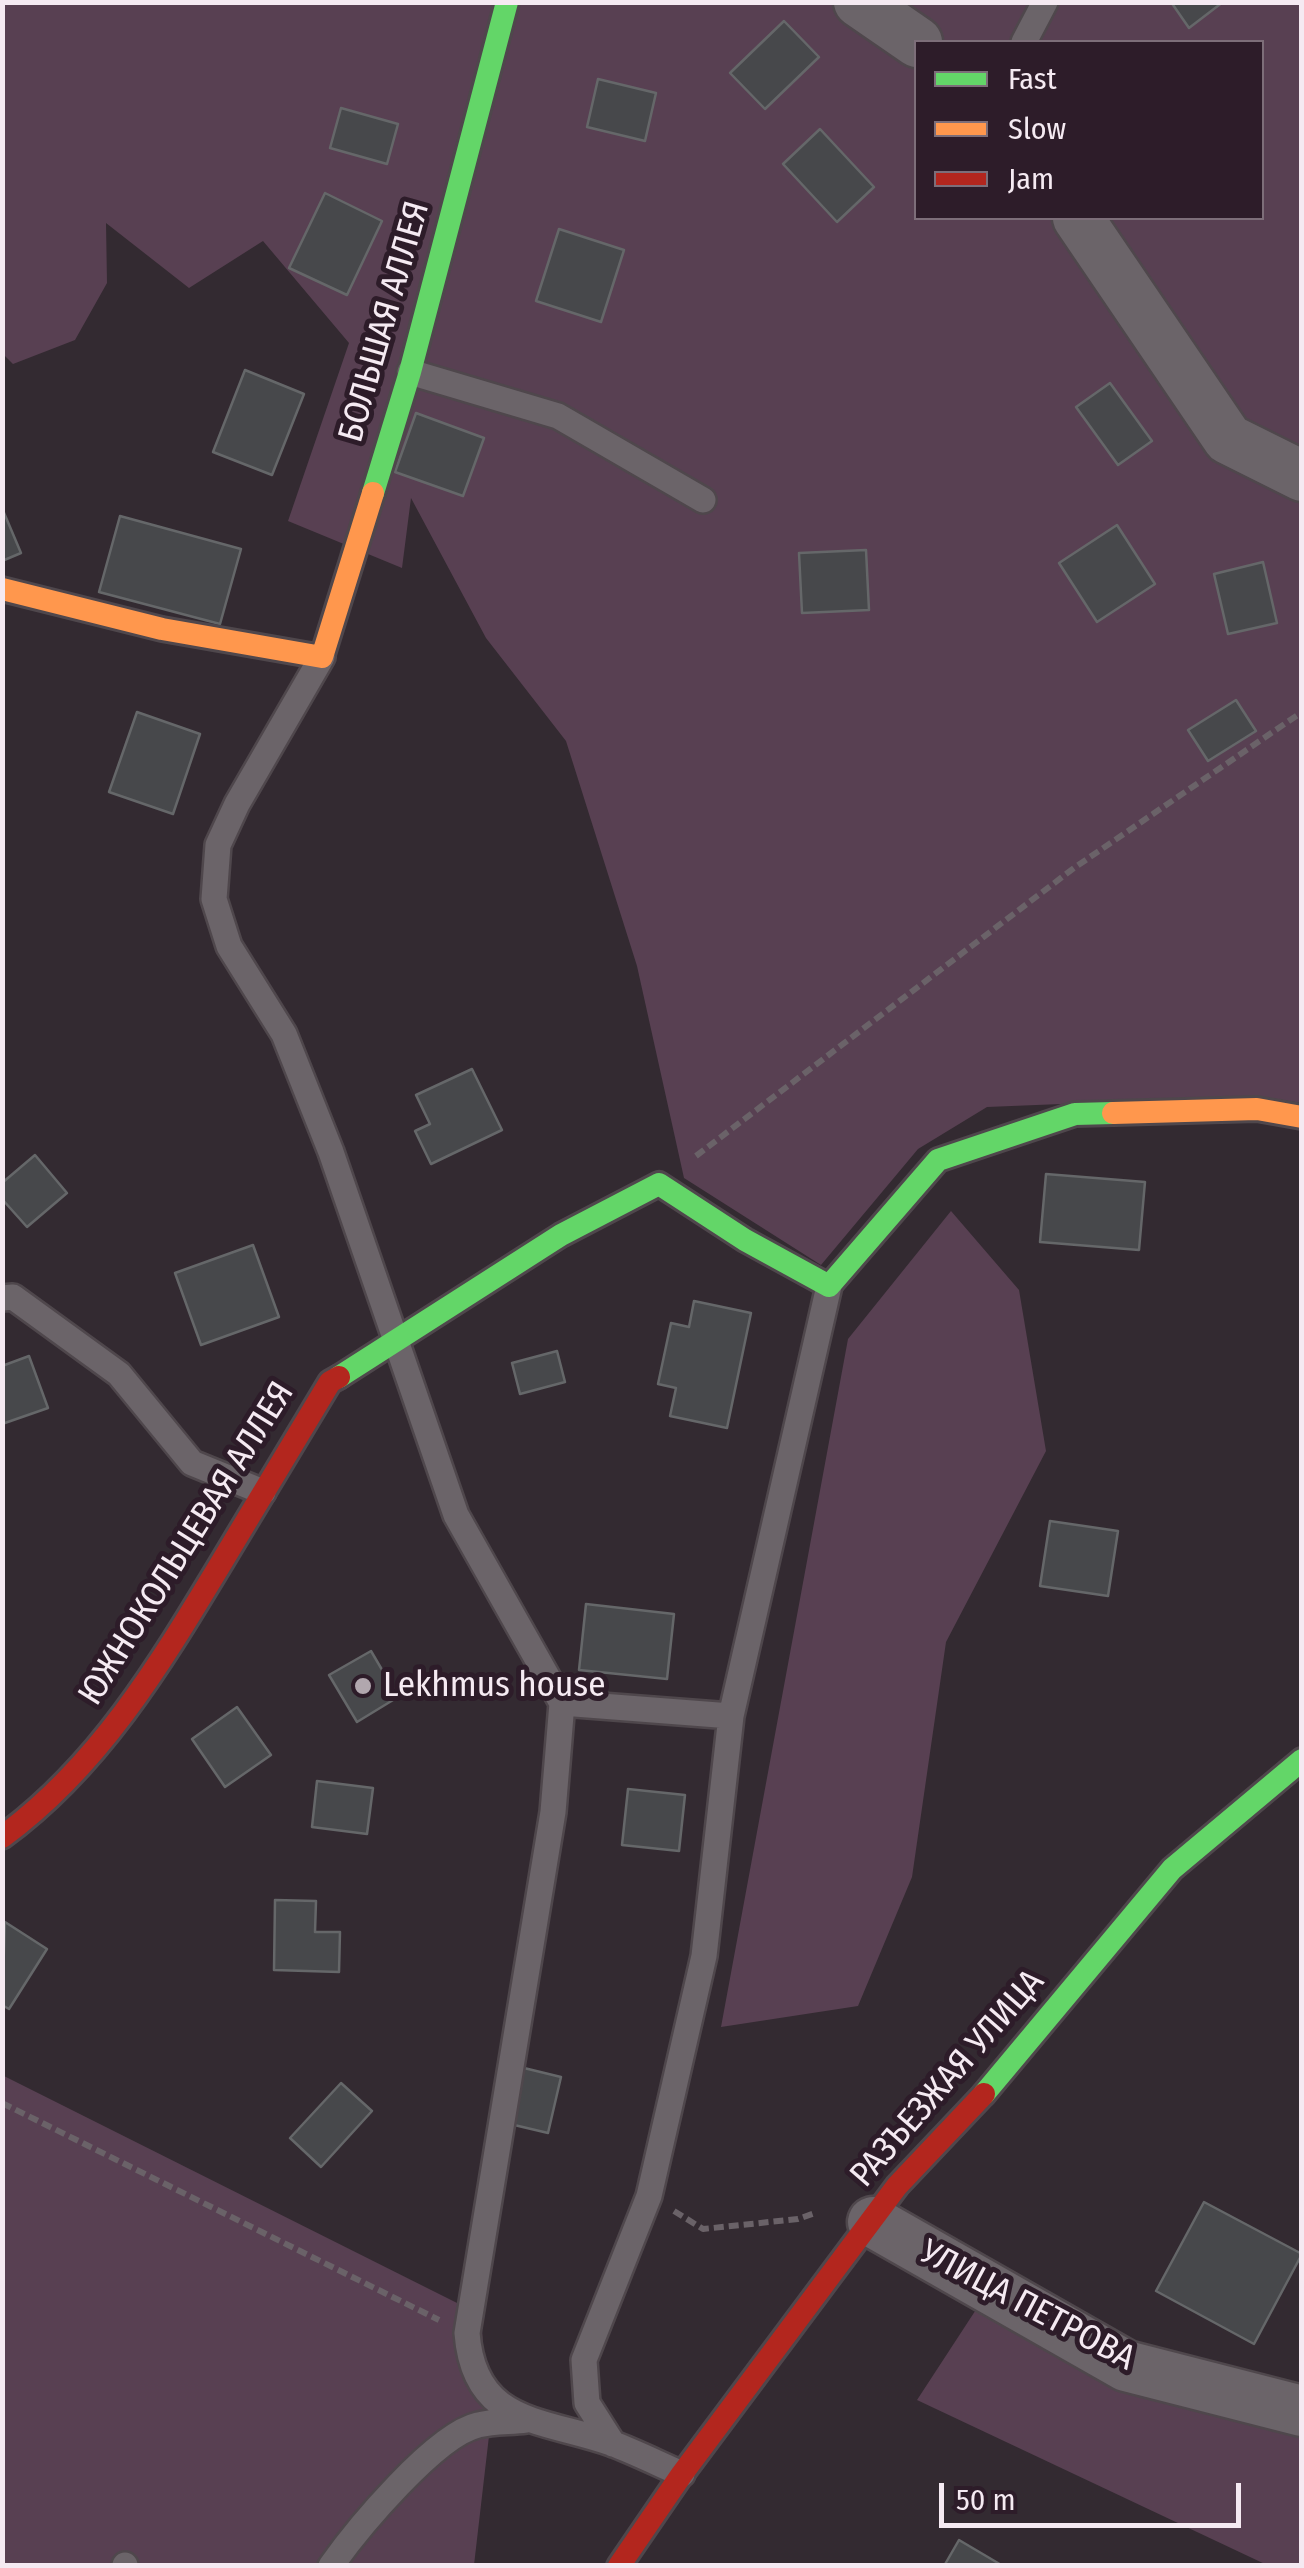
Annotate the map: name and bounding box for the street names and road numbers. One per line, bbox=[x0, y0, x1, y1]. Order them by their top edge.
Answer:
street label: БОЛЬШАЯ АЛЛЕЯ bbox=[331, 197, 439, 447]
street label: ЮЖНОКОЛЬЦЕВАЯ АЛЛЕЯ bbox=[70, 1375, 304, 1713]
street label: РАЗЪЕЗЖАЯ УЛИЦА bbox=[842, 1962, 1054, 2196]
street label: УЛИЦА ПЕТРОВА bbox=[912, 2232, 1142, 2380]

